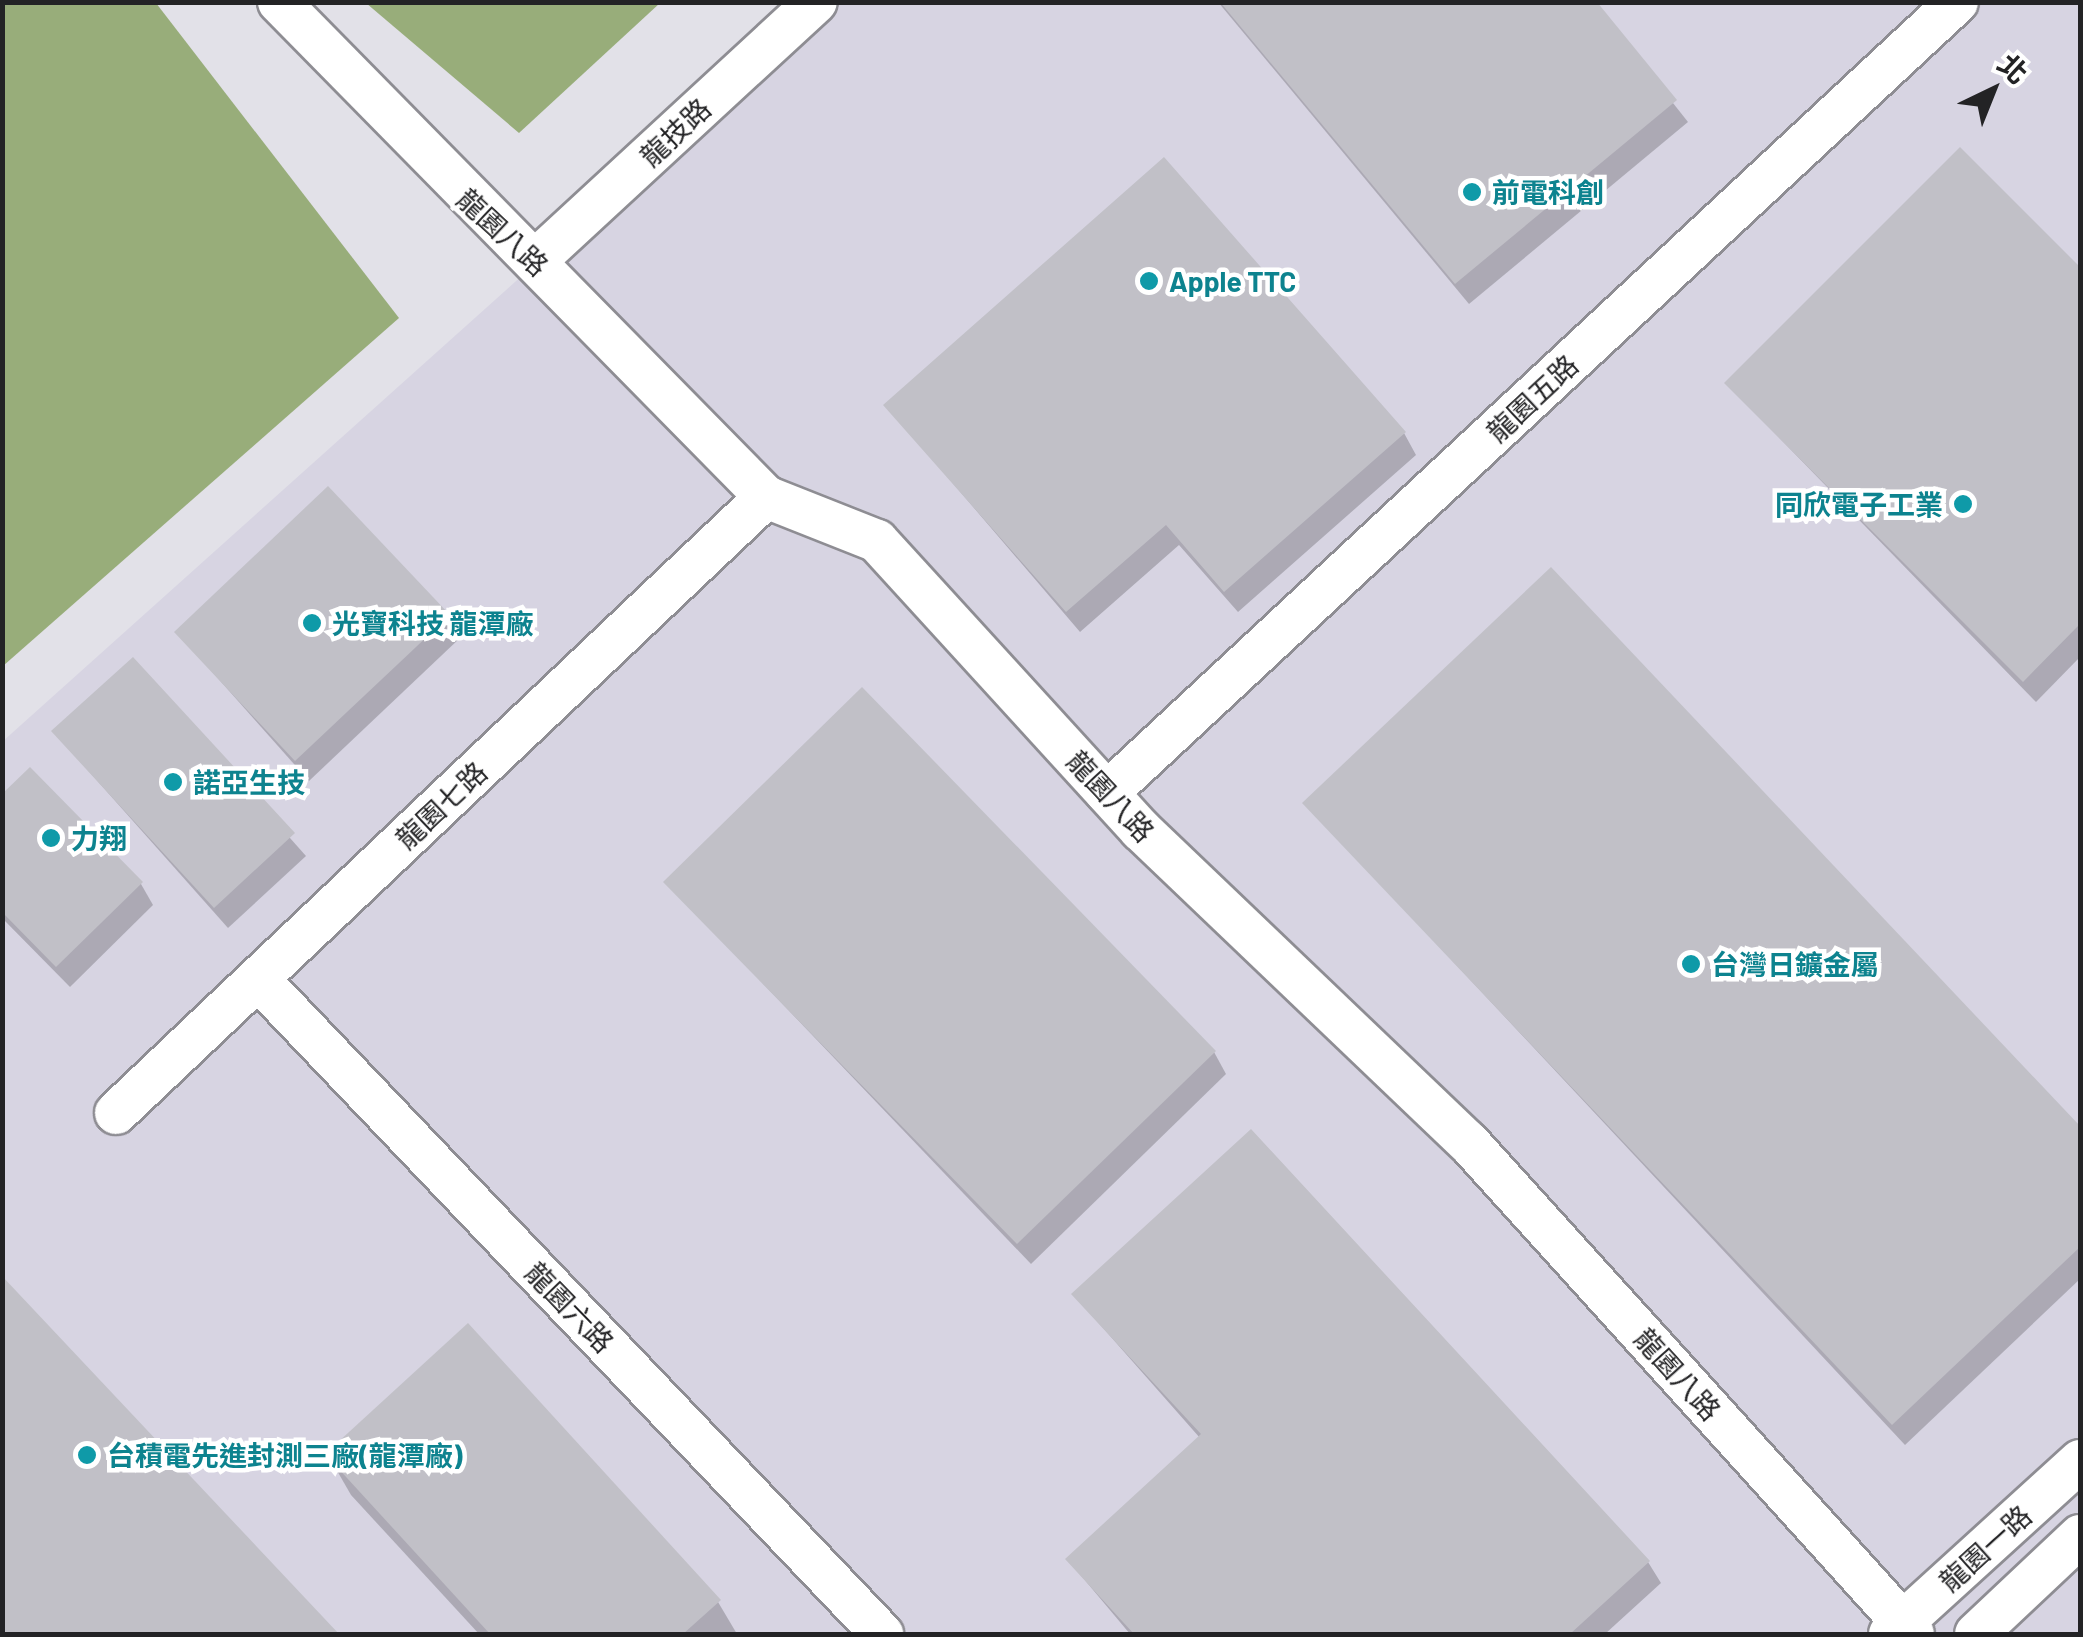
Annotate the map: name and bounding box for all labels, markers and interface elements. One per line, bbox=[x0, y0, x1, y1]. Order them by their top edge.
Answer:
north arrow bbox=[1943, 40, 2043, 140]
text: 北 bbox=[1992, 46, 2035, 90]
street label: 龍技路 bbox=[633, 91, 717, 173]
place label: 前電科創 bbox=[1492, 175, 1604, 209]
marker: 前電科創 bbox=[1461, 181, 1483, 203]
street label: 龍園八路 bbox=[451, 182, 555, 282]
place label: Apple TTC bbox=[1169, 264, 1296, 298]
marker: Apple TTC bbox=[1138, 270, 1160, 292]
street label: 龍園五路 bbox=[1480, 348, 1584, 448]
place label: 同欣電子工業 bbox=[1775, 487, 1943, 521]
marker: 同欣電子工業 bbox=[1952, 493, 1974, 515]
place label: 光寶科技 龍潭廠 bbox=[332, 606, 534, 640]
marker: 光寶科技 龍潭廠 bbox=[301, 612, 323, 634]
street label: 龍園八路 bbox=[1061, 744, 1161, 848]
street label: 龍園七路 bbox=[389, 755, 493, 855]
place label: 諾亞生技 bbox=[193, 765, 305, 799]
marker: 諾亞生技 bbox=[162, 771, 184, 793]
place label: 力翔 bbox=[71, 821, 127, 855]
marker: 力翔 bbox=[40, 827, 62, 849]
place label: 台灣日鑛金屬 bbox=[1711, 947, 1879, 981]
marker: 台灣日鑛金屬 bbox=[1680, 953, 1702, 975]
street label: 龍園六路 bbox=[519, 1255, 621, 1359]
street label: 龍園八路 bbox=[1628, 1321, 1728, 1427]
place label: 台積電先進封測三廠(龍潭廠) bbox=[107, 1438, 462, 1472]
marker: 台積電先進封測三廠(龍潭廠) bbox=[76, 1444, 98, 1466]
street label: 龍園一路 bbox=[1932, 1498, 2038, 1598]

